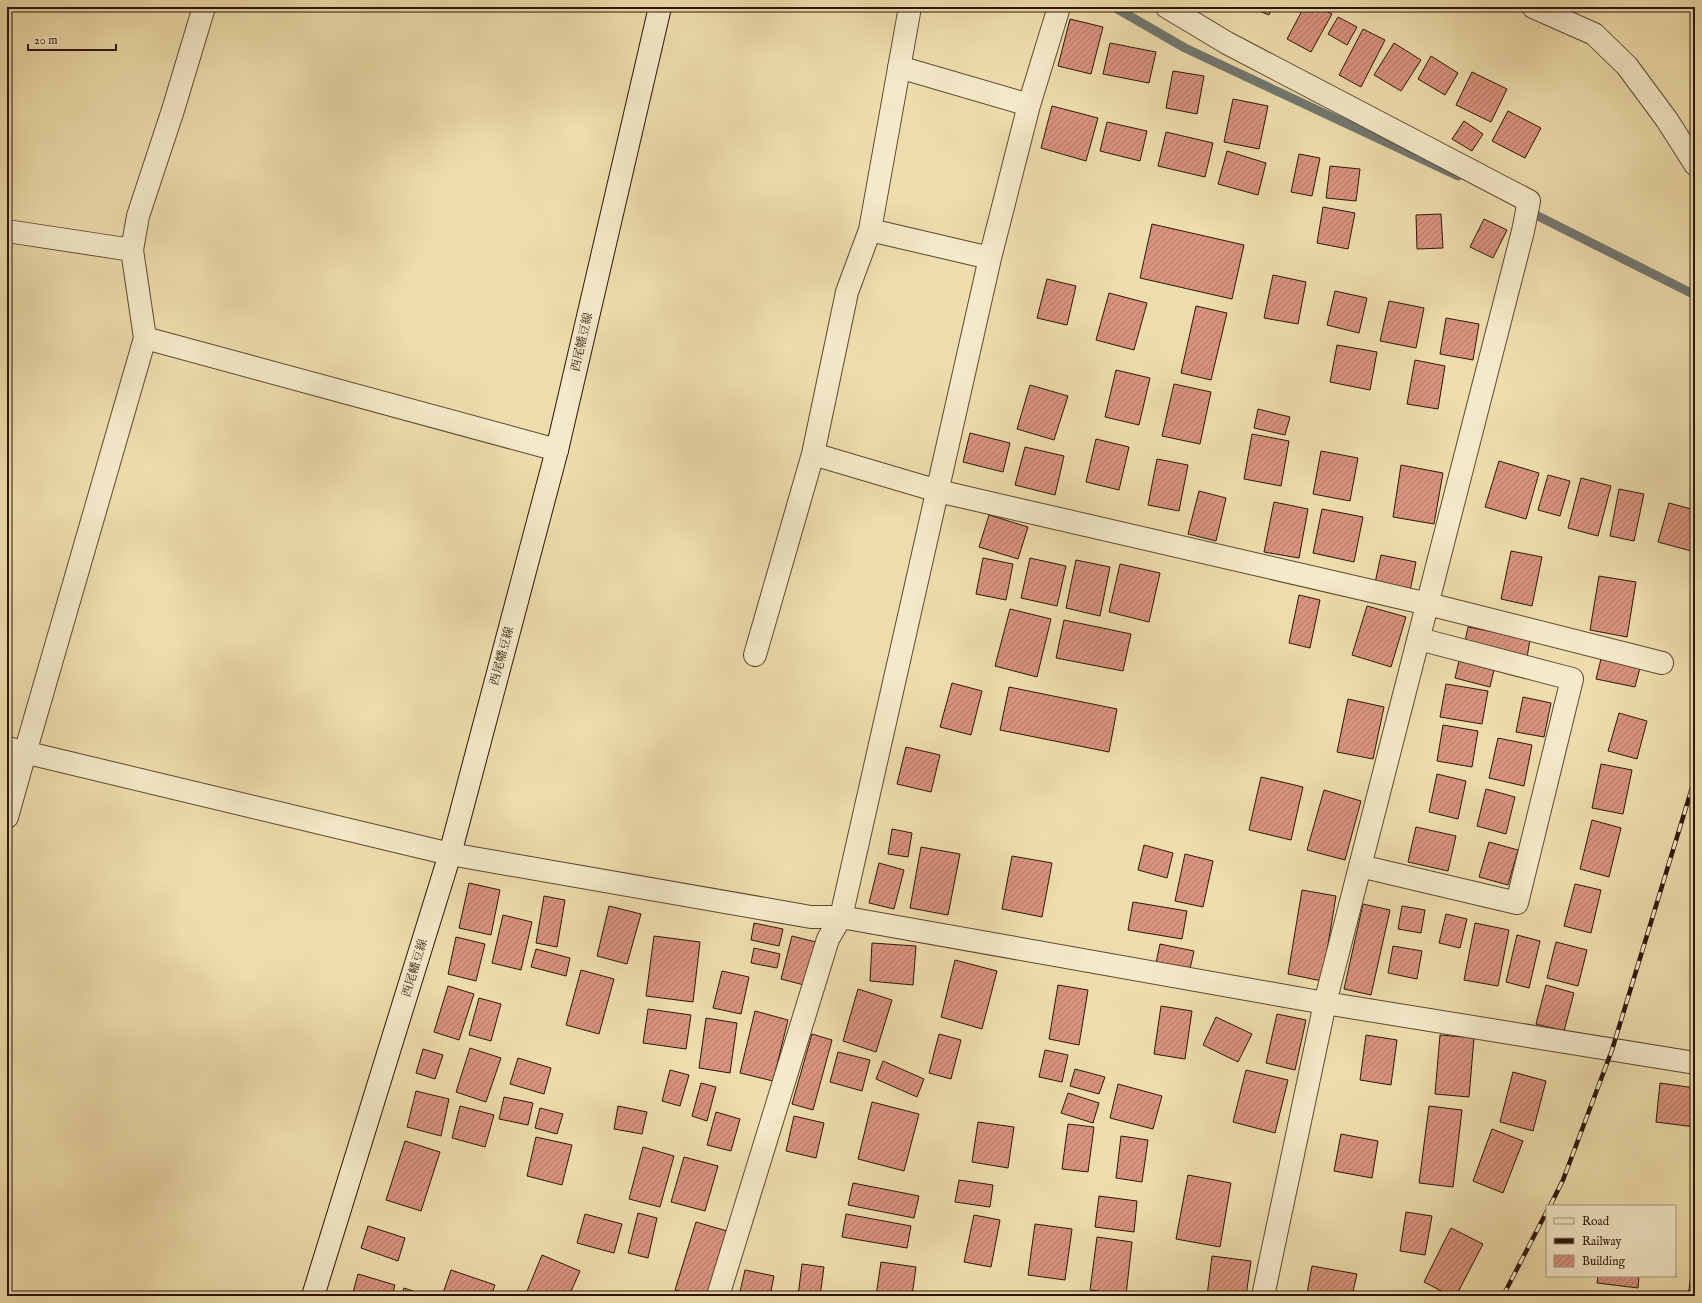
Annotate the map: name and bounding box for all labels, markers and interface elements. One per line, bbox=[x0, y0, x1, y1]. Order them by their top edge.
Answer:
scale bar bbox=[28, 26, 116, 52]
text: 20 m bbox=[34, 33, 57, 48]
street label: 西尾幡豆線 bbox=[568, 311, 596, 373]
street label: 西尾幡豆線 bbox=[487, 625, 517, 687]
street label: 西尾幡豆線 bbox=[399, 937, 431, 999]
legend bbox=[1546, 1205, 1676, 1277]
text: Road bbox=[1582, 1214, 1610, 1229]
text: Railway bbox=[1582, 1234, 1621, 1249]
text: Building bbox=[1582, 1254, 1626, 1269]

